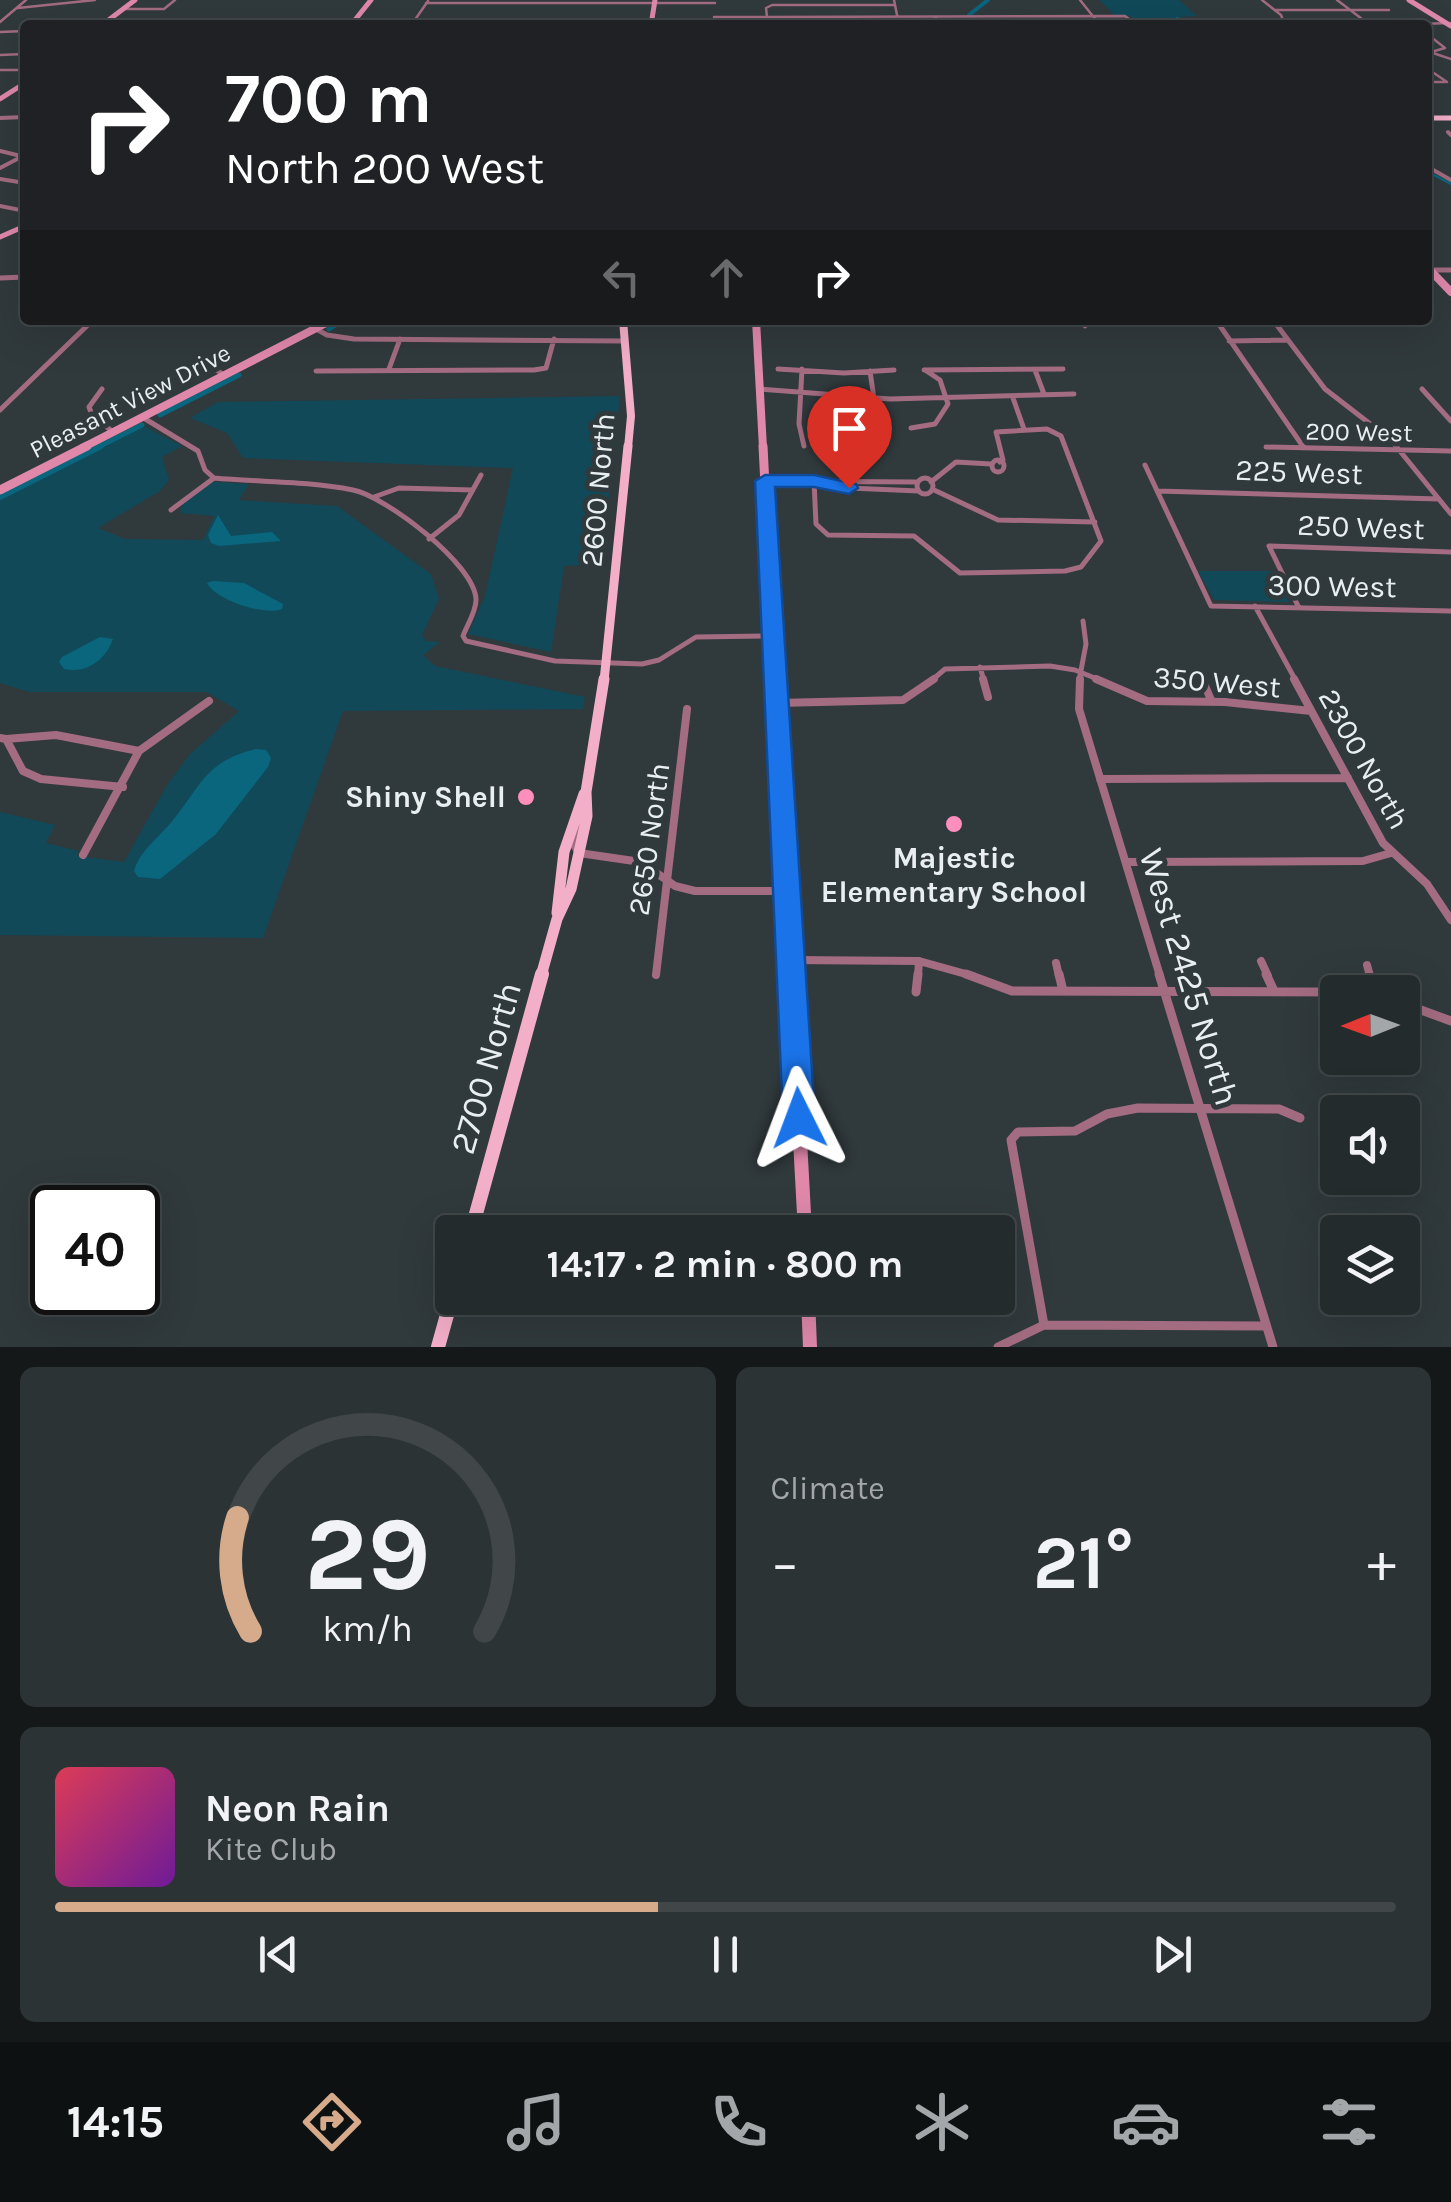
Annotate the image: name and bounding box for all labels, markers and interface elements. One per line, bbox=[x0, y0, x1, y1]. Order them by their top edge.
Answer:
text: 700 m bbox=[225, 58, 433, 140]
icon: right bbox=[60, 60, 190, 190]
text: North 200 West bbox=[225, 142, 544, 194]
icon: left bbox=[594, 250, 649, 305]
icon: ahead bbox=[699, 250, 754, 305]
icon: right bbox=[804, 250, 859, 305]
street label: Pleasant View Drive bbox=[25, 338, 235, 464]
pin bbox=[807, 386, 892, 489]
icon: arrive bbox=[822, 401, 877, 456]
street label: 2600 North bbox=[573, 411, 623, 569]
street label: 200 West bbox=[1305, 417, 1413, 447]
street label: 225 West bbox=[1235, 452, 1363, 492]
street label: 250 West bbox=[1297, 507, 1425, 547]
street label: 300 West bbox=[1267, 567, 1397, 605]
street label: 350 West bbox=[1152, 658, 1282, 706]
street label: 2300 North bbox=[1311, 682, 1417, 836]
street label: 2650 North bbox=[620, 760, 678, 918]
place label: Shiny Shell bbox=[345, 779, 506, 815]
marker: Shiny Shell bbox=[515, 786, 537, 808]
marker: Majestic Elementary School bbox=[943, 813, 965, 835]
place label: Majestic Elementary School bbox=[821, 840, 1087, 910]
street label: West 2425 North bbox=[1130, 844, 1248, 1110]
north arrow bbox=[1320, 975, 1420, 1075]
map controls bbox=[1320, 975, 1420, 1315]
street label: 2700 North bbox=[442, 977, 530, 1159]
position arrow bbox=[747, 1066, 851, 1170]
button: sound bbox=[1320, 1095, 1420, 1195]
speed limit sign: 40 bbox=[30, 1185, 160, 1315]
button: layers bbox=[1320, 1215, 1420, 1315]
text: 14:17 · 2 min · 800 m bbox=[547, 1242, 903, 1287]
text: Climate bbox=[771, 1470, 885, 1507]
text: 29 bbox=[305, 1494, 431, 1615]
text: 21° bbox=[1033, 1519, 1134, 1607]
text: − bbox=[771, 1531, 799, 1595]
text: + bbox=[1367, 1531, 1396, 1595]
text: km/h bbox=[322, 1608, 413, 1650]
text: Neon Rain bbox=[205, 1786, 390, 1831]
text: Kite Club bbox=[205, 1831, 337, 1868]
icon: previous bbox=[251, 1927, 306, 1982]
icon: pause bbox=[698, 1927, 753, 1982]
icon: next bbox=[1145, 1927, 1200, 1982]
icon: directions bbox=[297, 2087, 367, 2157]
icon: music bbox=[501, 2087, 571, 2157]
icon: phone bbox=[704, 2087, 774, 2157]
icon: climate bbox=[907, 2087, 977, 2157]
icon: car bbox=[1111, 2087, 1181, 2157]
icon: filters bbox=[1314, 2087, 1384, 2157]
text: 14:15 bbox=[67, 2096, 164, 2148]

